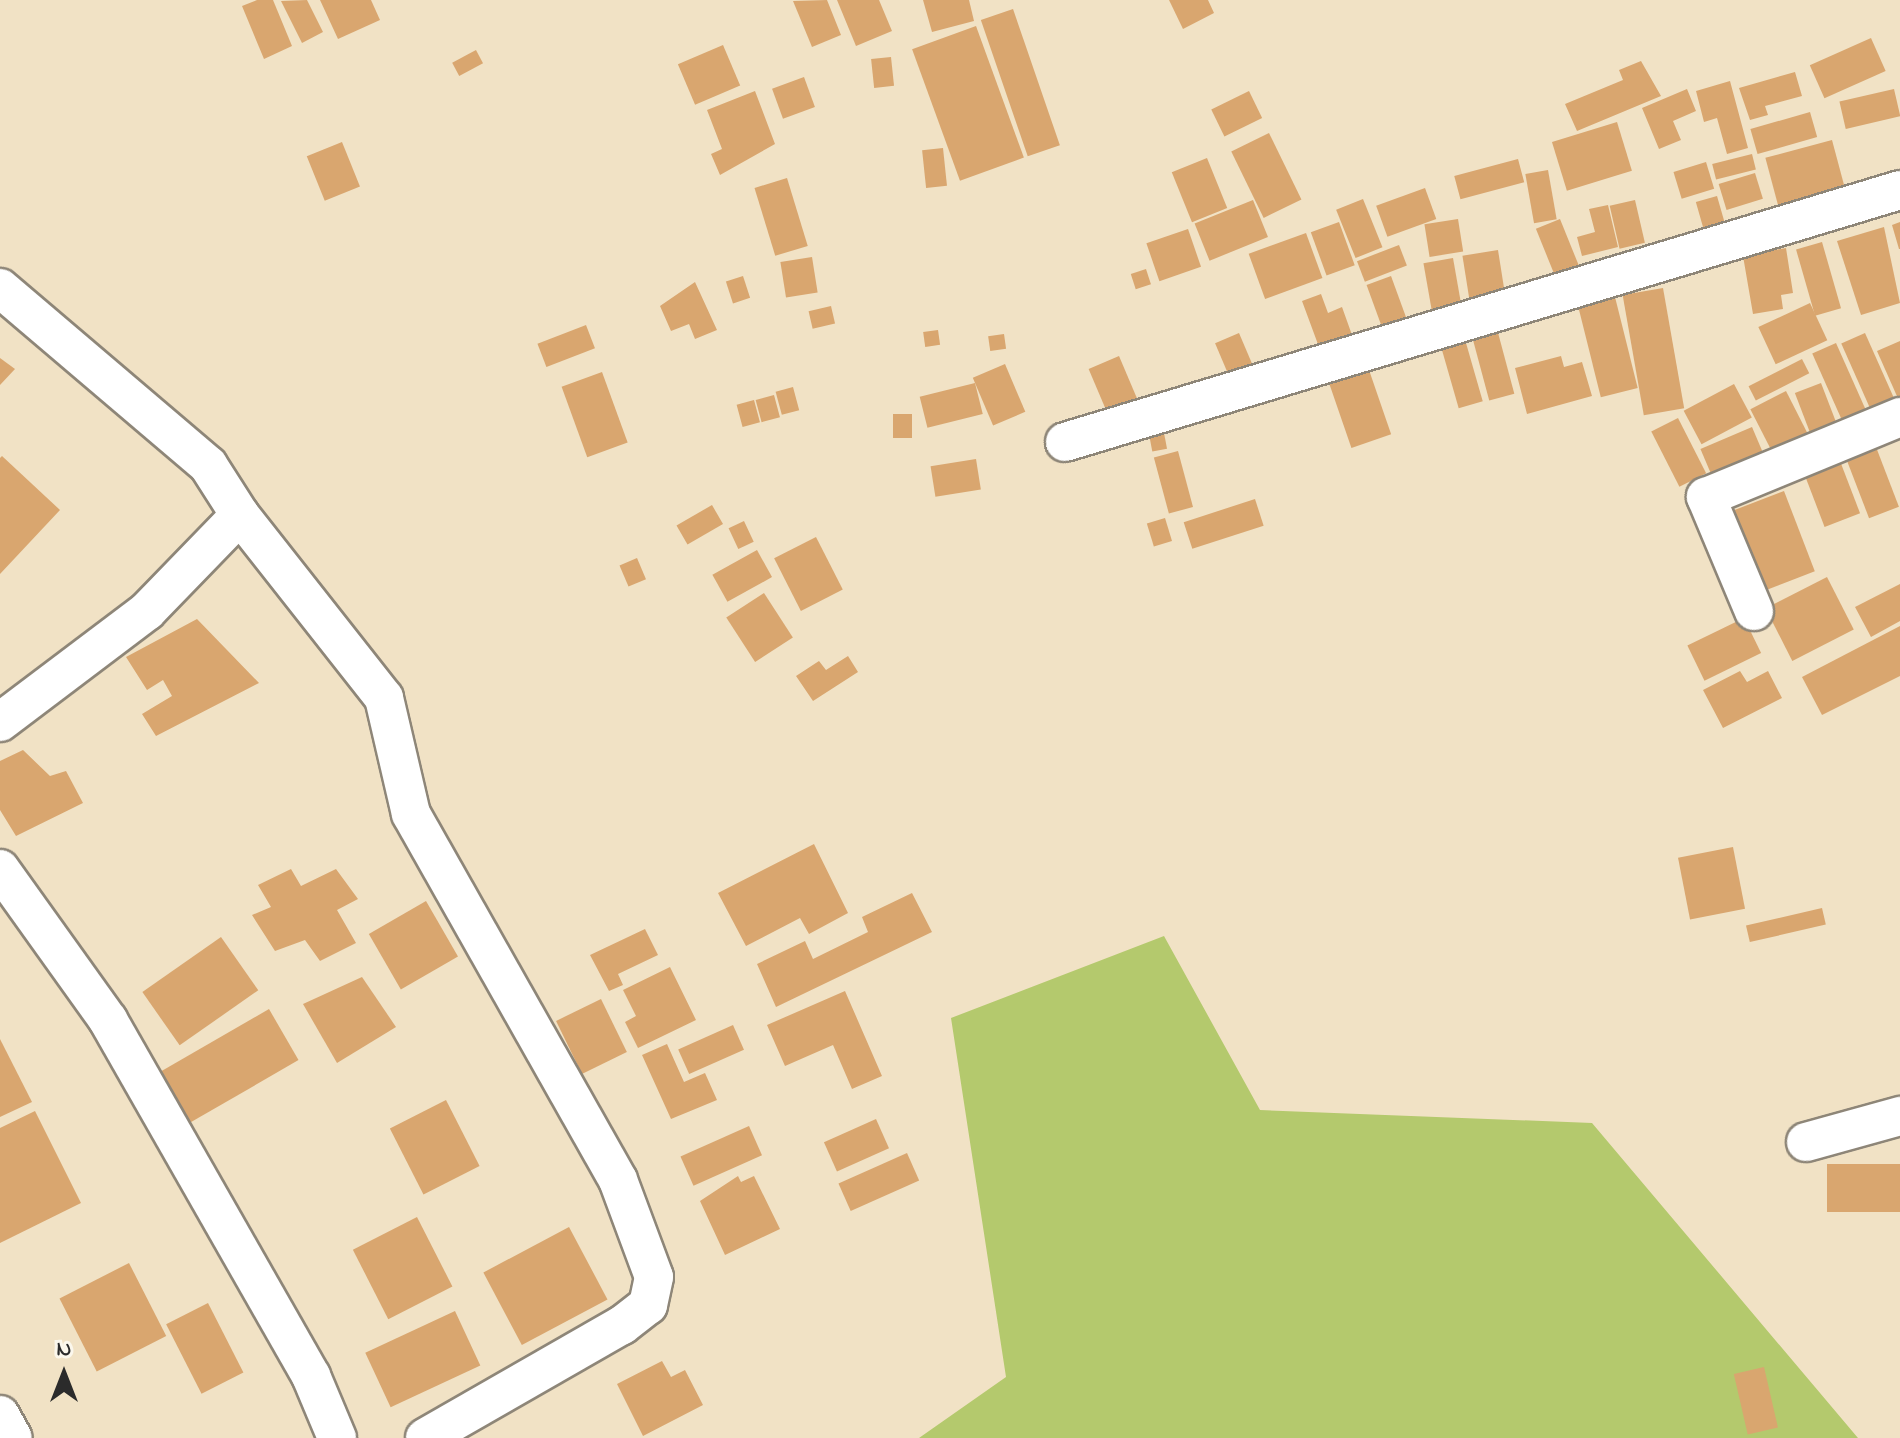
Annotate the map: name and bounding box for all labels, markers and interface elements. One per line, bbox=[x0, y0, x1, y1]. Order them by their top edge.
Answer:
north arrow bbox=[24, 1334, 104, 1414]
text: N bbox=[57, 1334, 71, 1366]

